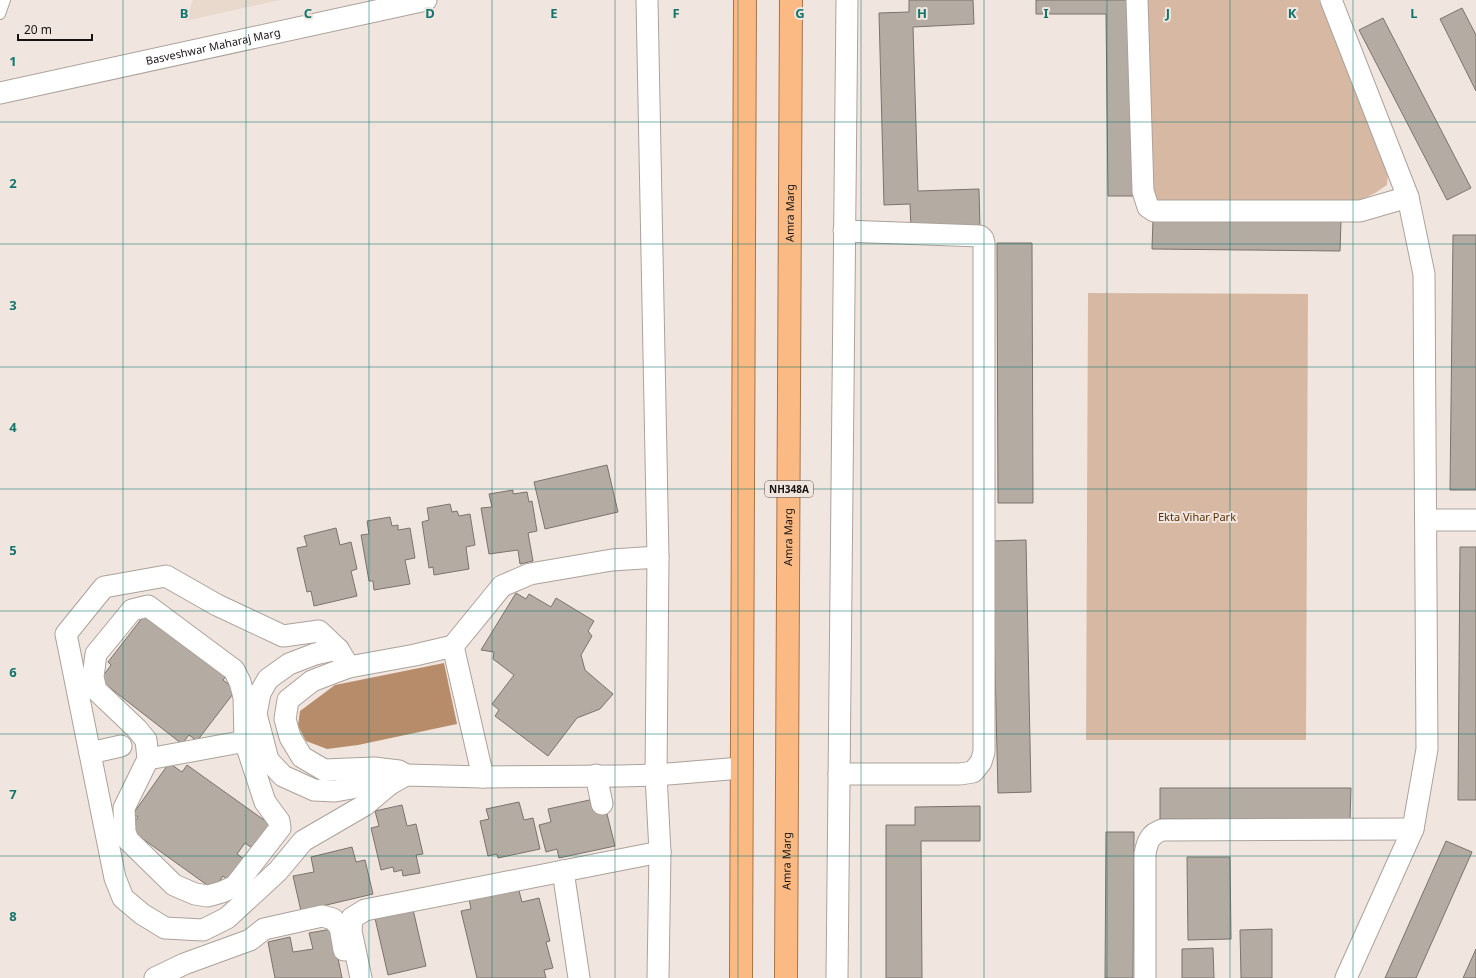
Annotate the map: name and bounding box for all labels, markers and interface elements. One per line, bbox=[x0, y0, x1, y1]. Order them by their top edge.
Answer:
text: B bbox=[180, 4, 188, 22]
text: C bbox=[304, 4, 312, 22]
text: D bbox=[425, 4, 435, 22]
text: E bbox=[550, 4, 558, 22]
text: F bbox=[672, 4, 680, 22]
text: G bbox=[795, 4, 805, 22]
text: H bbox=[917, 4, 927, 22]
text: I bbox=[1043, 4, 1049, 22]
text: J bbox=[1165, 4, 1170, 22]
text: K bbox=[1288, 4, 1297, 22]
text: L bbox=[1410, 4, 1418, 22]
scale bar bbox=[18, 16, 92, 42]
text: 20 m bbox=[24, 21, 52, 38]
street label: Basveshwar Maharaj Marg bbox=[144, 24, 282, 68]
text: 1 bbox=[9, 52, 17, 70]
text: 2 bbox=[9, 174, 17, 192]
street label: Amra Marg bbox=[782, 184, 797, 242]
text: 3 bbox=[9, 296, 17, 314]
text: 4 bbox=[9, 418, 17, 436]
road number: NH348A bbox=[765, 481, 813, 497]
street label: Amra Marg bbox=[780, 508, 795, 566]
park label: Ekta Vihar Park bbox=[1158, 509, 1236, 524]
text: 5 bbox=[9, 541, 17, 559]
text: 6 bbox=[9, 663, 17, 681]
text: 7 bbox=[9, 785, 17, 803]
street label: Amra Marg bbox=[778, 832, 794, 890]
text: 8 bbox=[9, 907, 17, 925]

